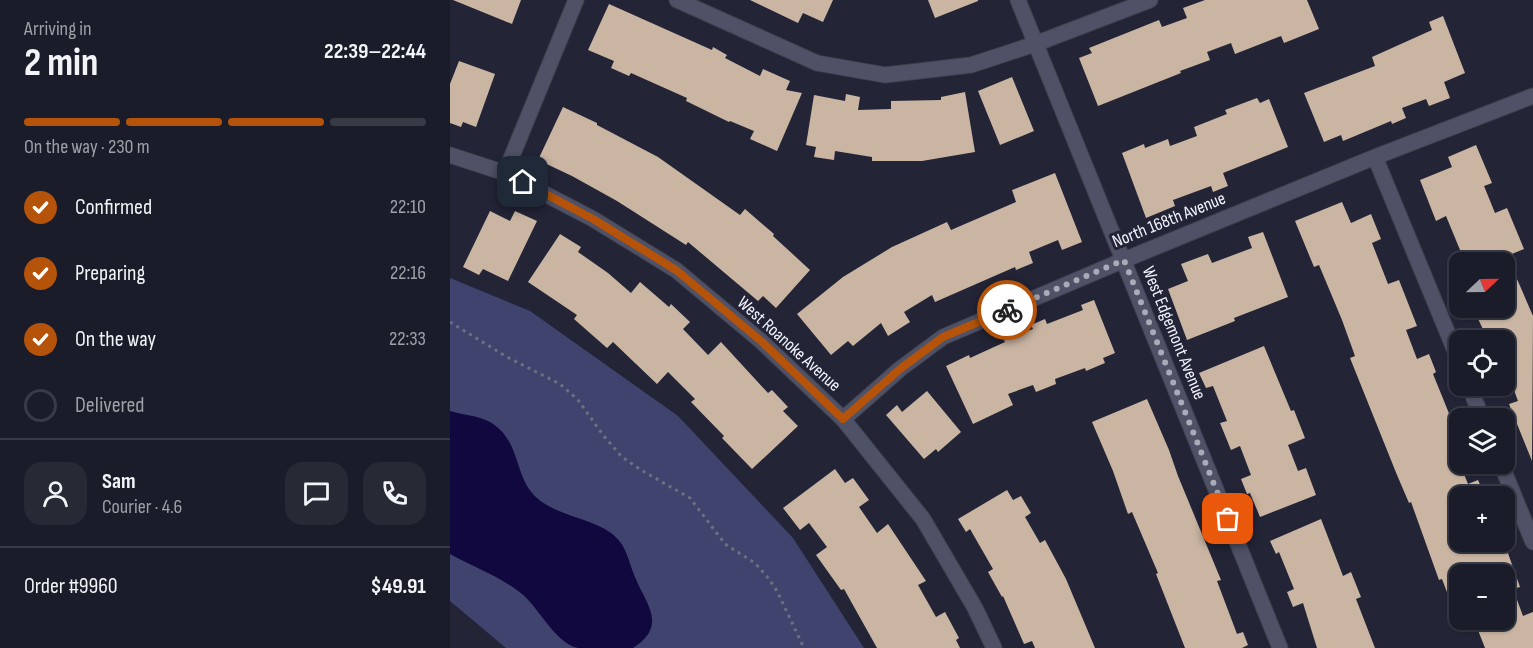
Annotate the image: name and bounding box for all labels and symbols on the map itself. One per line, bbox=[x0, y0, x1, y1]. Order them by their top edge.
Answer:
pin bbox=[497, 156, 548, 207]
street label: North 168th Avenue bbox=[1109, 188, 1229, 252]
north arrow bbox=[1449, 252, 1515, 318]
street label: West Edgemont Avenue bbox=[1138, 263, 1210, 403]
courier bbox=[977, 280, 1037, 340]
street label: West Roanoke Avenue bbox=[733, 292, 845, 396]
pin bbox=[1202, 493, 1253, 544]

